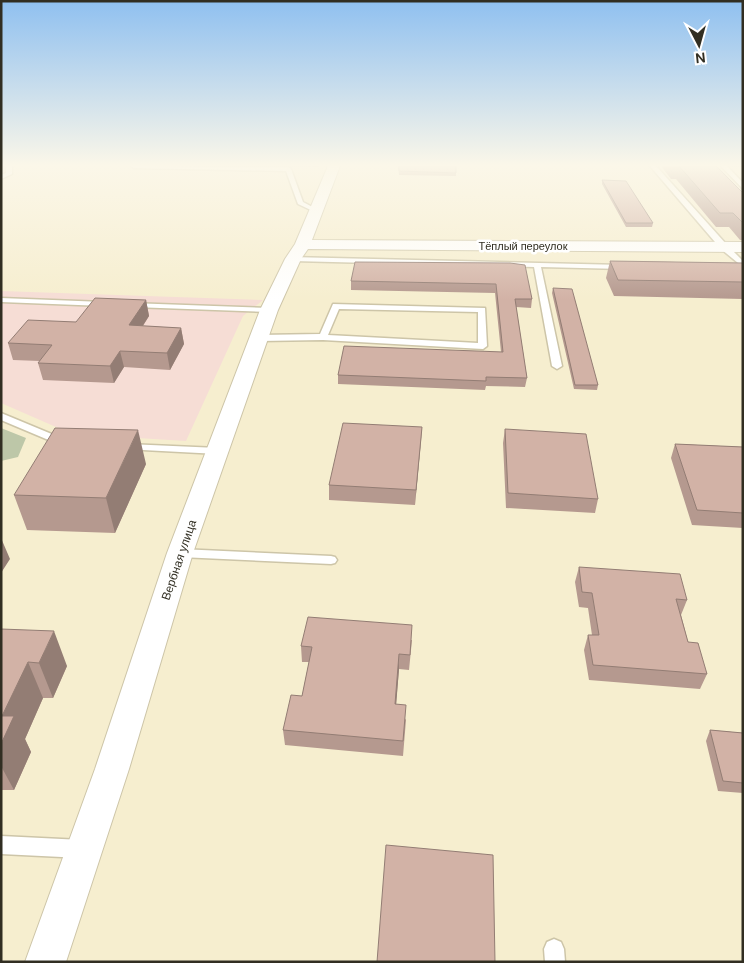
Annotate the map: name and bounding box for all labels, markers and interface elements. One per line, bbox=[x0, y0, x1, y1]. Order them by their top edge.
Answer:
north arrow bbox=[674, 20, 724, 70]
text: N bbox=[694, 48, 706, 67]
street label: Тёплый переулок bbox=[478, 239, 568, 253]
street label: Вербная улица bbox=[158, 517, 200, 602]

